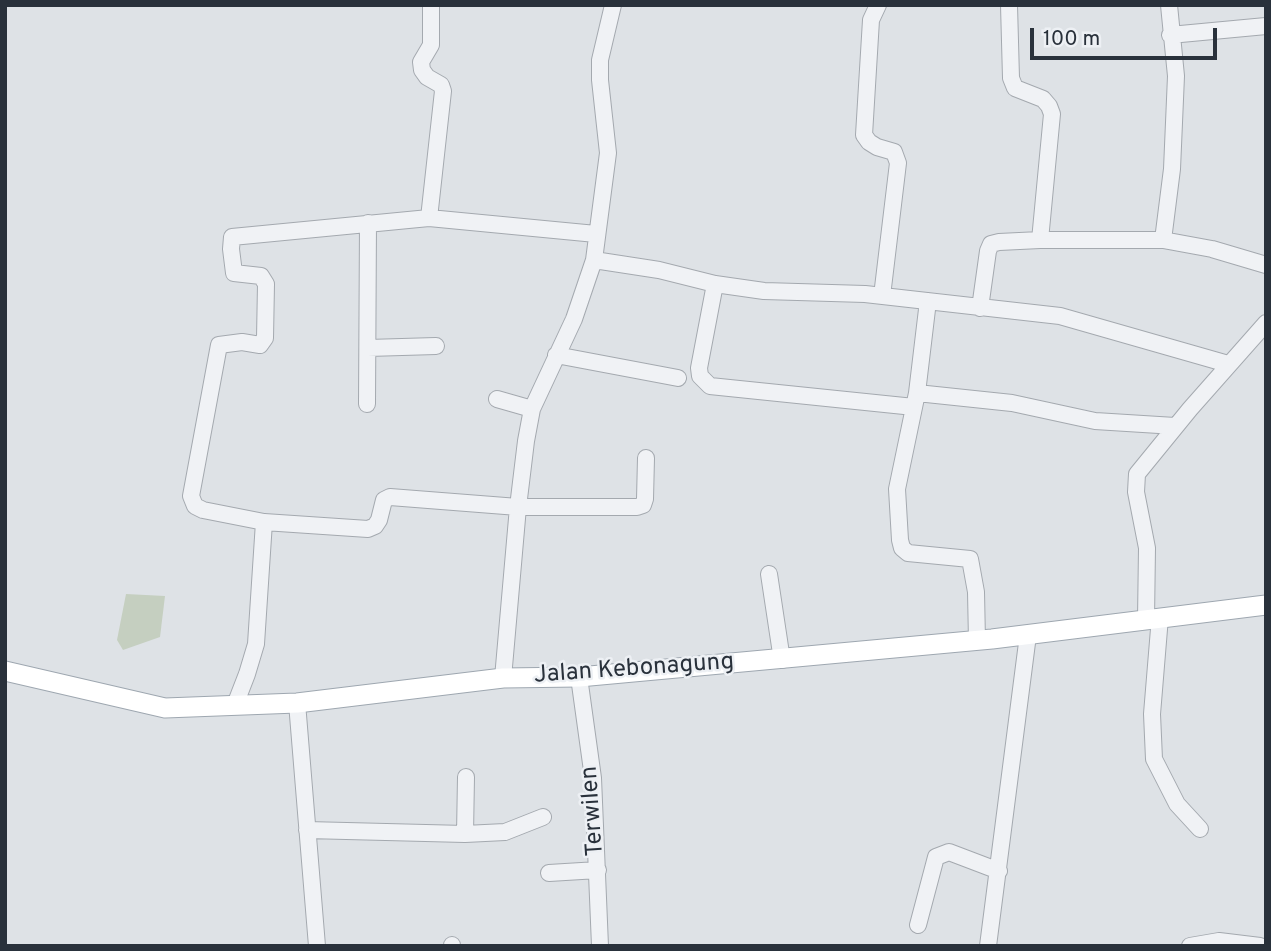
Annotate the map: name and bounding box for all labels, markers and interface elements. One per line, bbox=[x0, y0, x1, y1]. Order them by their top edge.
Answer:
scale bar bbox=[1033, 14, 1220, 58]
text: 100 m bbox=[1043, 26, 1100, 53]
street label: Jalan Kebonagung bbox=[533, 649, 735, 691]
street label: Terwilen bbox=[576, 765, 612, 857]

